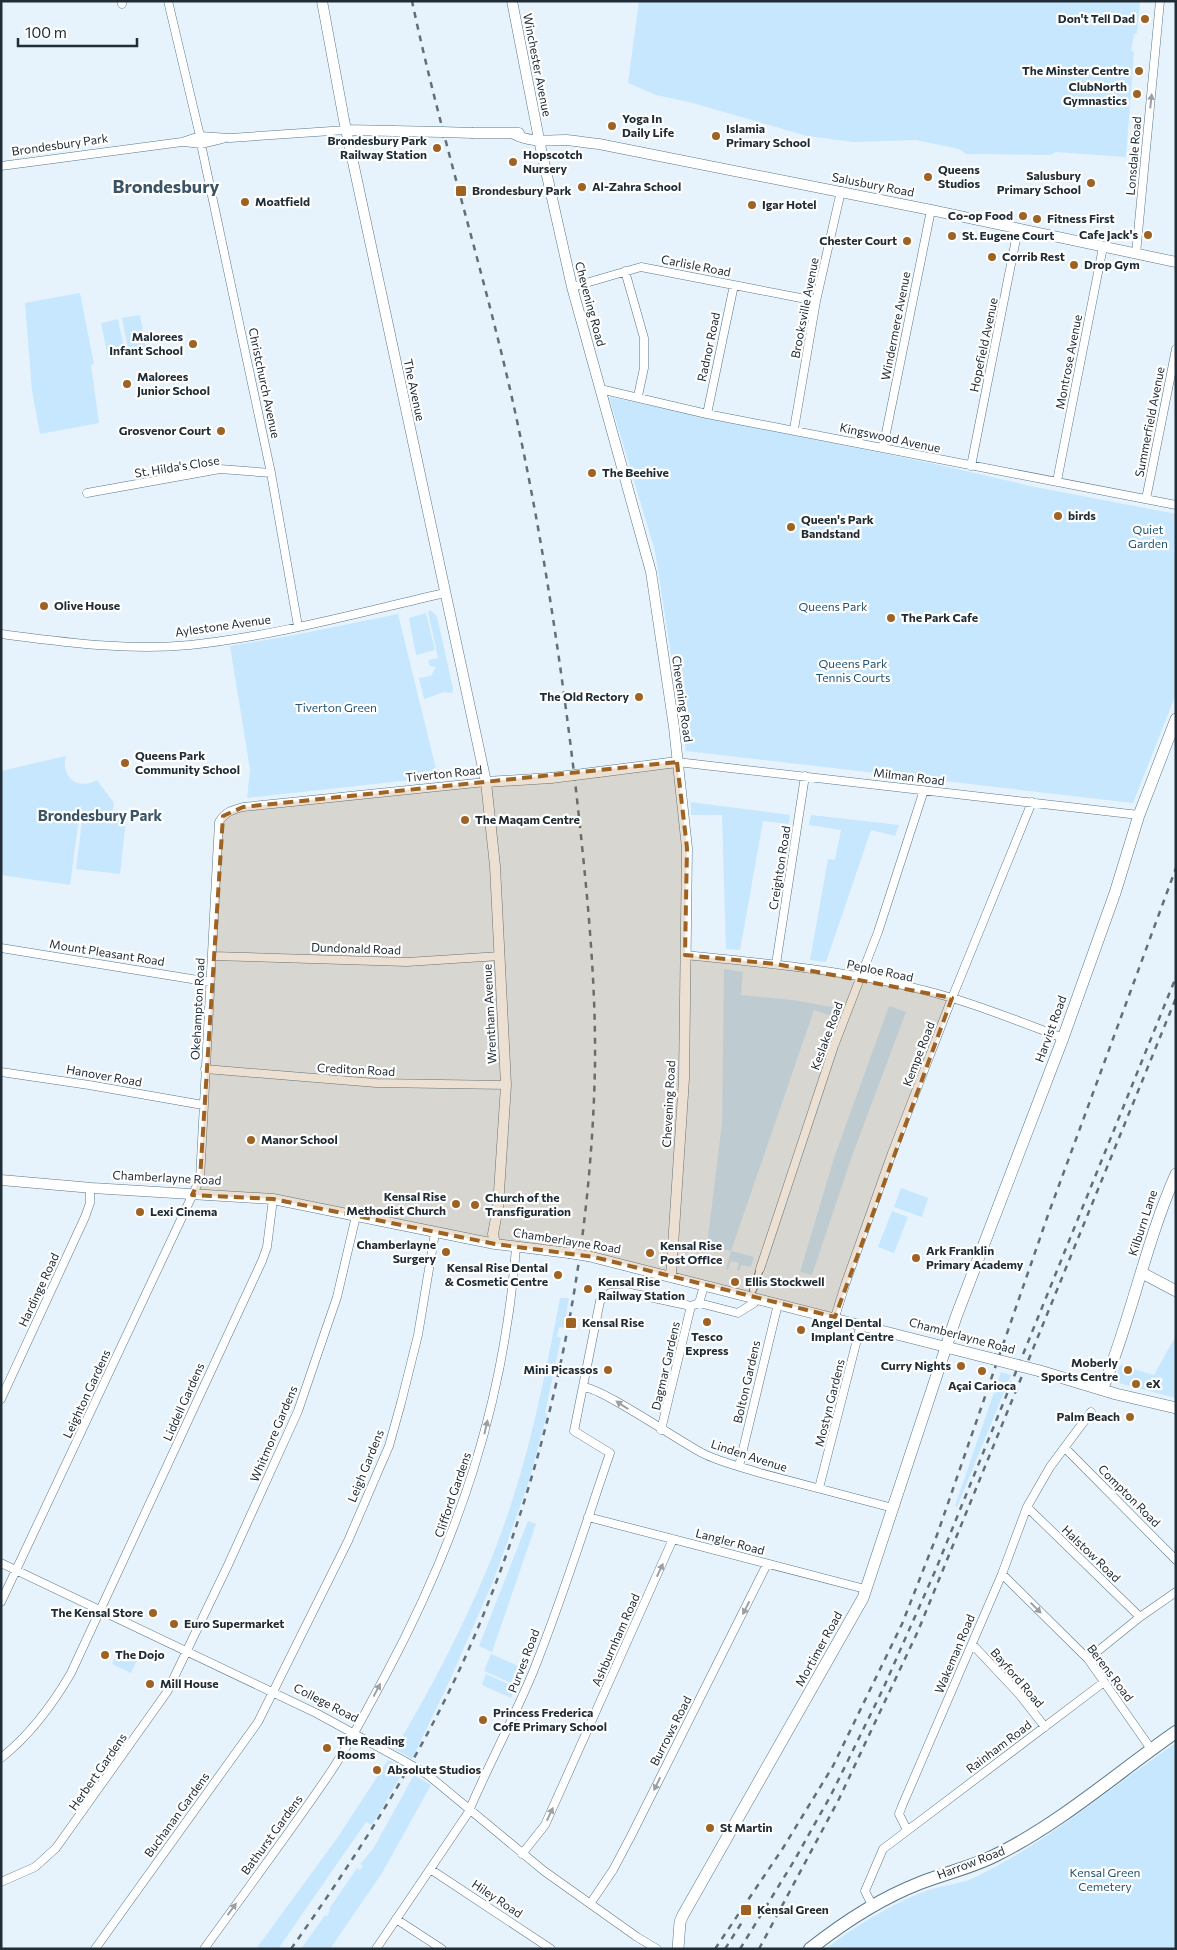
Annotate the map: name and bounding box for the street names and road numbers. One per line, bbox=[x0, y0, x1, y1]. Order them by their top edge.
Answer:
street label: Winchester Avenue bbox=[521, 12, 555, 118]
street label: Lonsdale Road bbox=[1123, 116, 1143, 196]
street label: Brondesbury Park bbox=[11, 130, 110, 158]
street label: Salusbury Road bbox=[831, 169, 916, 199]
street label: Carlisle Road bbox=[660, 251, 732, 279]
street label: Brooksville Avenue bbox=[787, 256, 821, 359]
street label: Chevening Road bbox=[573, 260, 609, 348]
street label: Windermere Avenue bbox=[878, 270, 912, 381]
street label: Hopefield Avenue bbox=[966, 296, 1000, 393]
street label: Radnor Road bbox=[694, 311, 722, 383]
street label: Montrose Avenue bbox=[1052, 313, 1084, 410]
street label: Christchurch Avenue bbox=[246, 326, 284, 439]
street label: The Avenue bbox=[402, 357, 428, 422]
street label: Summerfield Avenue bbox=[1131, 365, 1167, 478]
street label: Kingswood Avenue bbox=[838, 419, 942, 455]
street label: St. Hilda's Close bbox=[133, 452, 220, 480]
street label: Aylestone Avenue bbox=[174, 611, 272, 639]
street label: Chevening Road bbox=[670, 655, 696, 743]
street label: Tiverton Road bbox=[405, 762, 483, 784]
street label: Milman Road bbox=[873, 765, 946, 787]
street label: Creighton Road bbox=[765, 825, 793, 911]
street label: Mount Pleasant Road bbox=[49, 936, 166, 968]
street label: Dundonald Road bbox=[311, 939, 401, 957]
street label: Peploe Road bbox=[846, 956, 915, 984]
street label: Okehampton Road bbox=[187, 957, 207, 1060]
street label: Wrentham Avenue bbox=[479, 964, 499, 1064]
street label: Harvist Road bbox=[1032, 993, 1069, 1064]
street label: Keslake Road bbox=[807, 1000, 845, 1072]
street label: Kempe Road bbox=[899, 1019, 937, 1088]
street label: Crediton Road bbox=[317, 1060, 396, 1078]
street label: Chevening Road bbox=[659, 1060, 677, 1148]
street label: Hanover Road bbox=[65, 1061, 143, 1089]
street label: Chamberlayne Road bbox=[112, 1167, 222, 1187]
street label: Kilburn Lane bbox=[1125, 1188, 1159, 1257]
street label: Chamberlayne Road bbox=[512, 1225, 622, 1255]
street label: Hardinge Road bbox=[15, 1250, 61, 1329]
street label: Chamberlayne Road bbox=[908, 1314, 1017, 1356]
street label: Dagmar Gardens bbox=[648, 1320, 682, 1412]
street label: Bolton Gardens bbox=[730, 1339, 762, 1424]
street label: Leighton Gardens bbox=[59, 1347, 113, 1440]
street label: Mostyn Gardens bbox=[811, 1358, 847, 1448]
street label: Liddell Gardens bbox=[160, 1360, 207, 1443]
street label: Whitmore Gardens bbox=[246, 1383, 300, 1484]
street label: Leigh Gardens bbox=[344, 1427, 386, 1504]
street label: Linden Avenue bbox=[709, 1436, 789, 1474]
street label: Clifford Gardens bbox=[431, 1450, 473, 1539]
street label: Compton Road bbox=[1096, 1461, 1164, 1529]
street label: Halstow Road bbox=[1060, 1522, 1124, 1585]
street label: Langler Road bbox=[694, 1525, 766, 1557]
street label: Ashburnham Road bbox=[588, 1591, 642, 1688]
street label: Mortimer Road bbox=[792, 1609, 844, 1688]
street label: Wakeman Road bbox=[931, 1612, 977, 1695]
street label: Purves Road bbox=[505, 1627, 542, 1694]
street label: Berens Road bbox=[1085, 1641, 1137, 1704]
street label: Bayford Road bbox=[988, 1645, 1047, 1710]
street label: College Road bbox=[292, 1680, 361, 1724]
street label: Burrows Road bbox=[647, 1693, 694, 1768]
street label: Rainham Road bbox=[963, 1717, 1034, 1775]
street label: Herbert Gardens bbox=[65, 1730, 129, 1813]
street label: Buchanan Gardens bbox=[141, 1769, 212, 1859]
street label: Bathurst Gardens bbox=[238, 1792, 305, 1877]
street label: Harrow Road bbox=[935, 1843, 1007, 1881]
street label: Hiley Road bbox=[470, 1876, 526, 1920]

